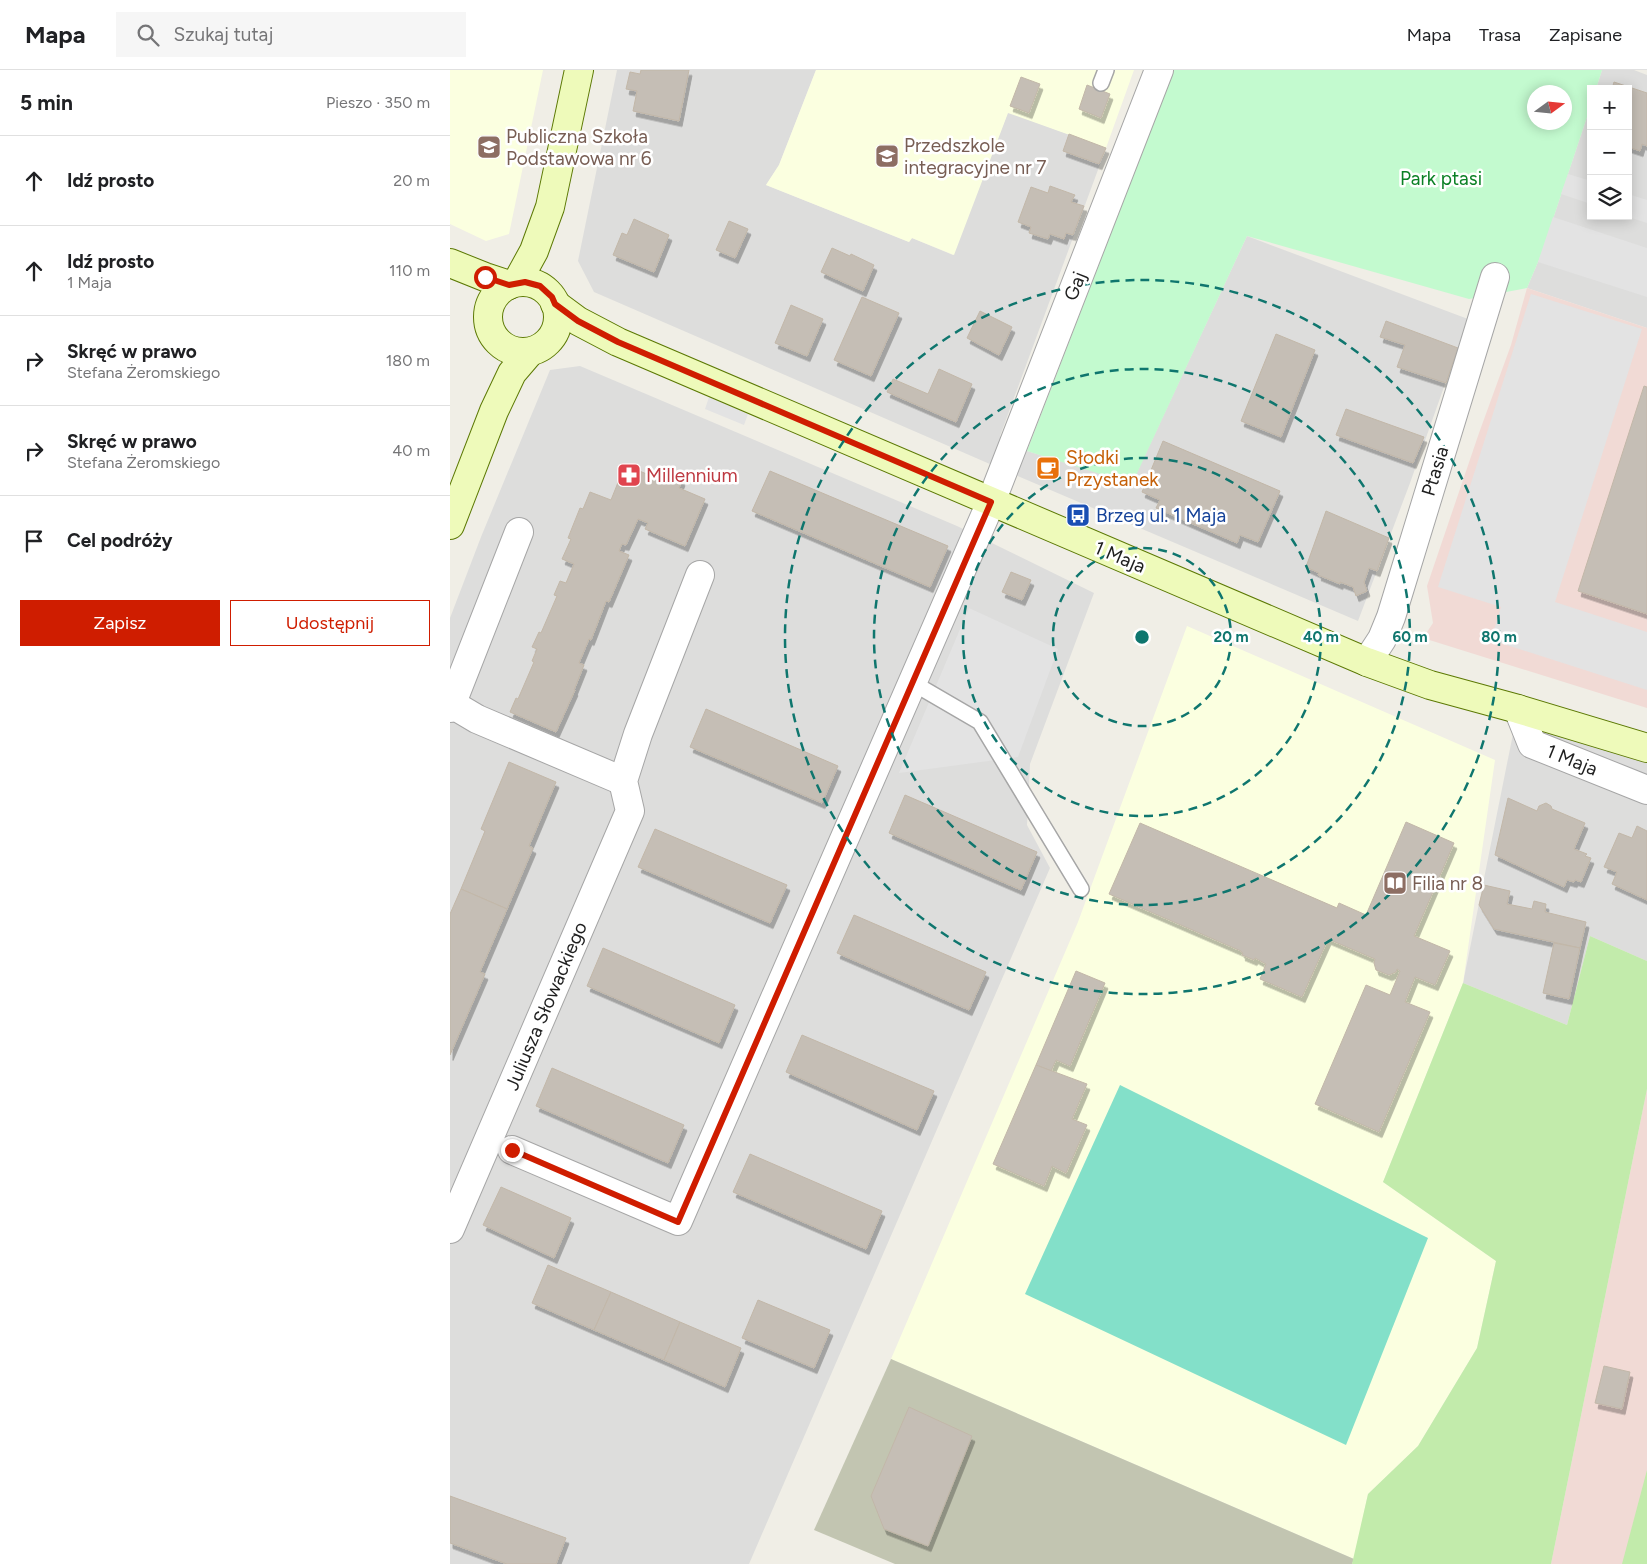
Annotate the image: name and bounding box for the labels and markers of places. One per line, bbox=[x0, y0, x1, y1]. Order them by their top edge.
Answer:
place label: Publiczna Szkoła Podstawowa nr 6 bbox=[506, 125, 652, 170]
school or university icon: Publiczna Szkoła Podstawowa nr 6 bbox=[476, 134, 502, 160]
place label: Przedszkole integracyjne nr 7 bbox=[904, 134, 1047, 179]
school or university icon: Przedszkole integracyjne nr 7 bbox=[874, 143, 900, 169]
place label: Słodki Przystanek bbox=[1066, 446, 1159, 491]
cafe icon: Słodki Przystanek bbox=[1035, 455, 1061, 481]
pharmacy icon: Millennium bbox=[616, 462, 642, 488]
place label: Millennium bbox=[646, 464, 738, 487]
bus stop icon: Brzeg ul. 1 Maja bbox=[1065, 502, 1091, 528]
place label: Brzeg ul. 1 Maja bbox=[1096, 504, 1226, 527]
centre of rings bbox=[1133, 628, 1151, 646]
library icon: Filia nr 8 bbox=[1382, 870, 1408, 896]
place label: Filia nr 8 bbox=[1412, 872, 1483, 895]

